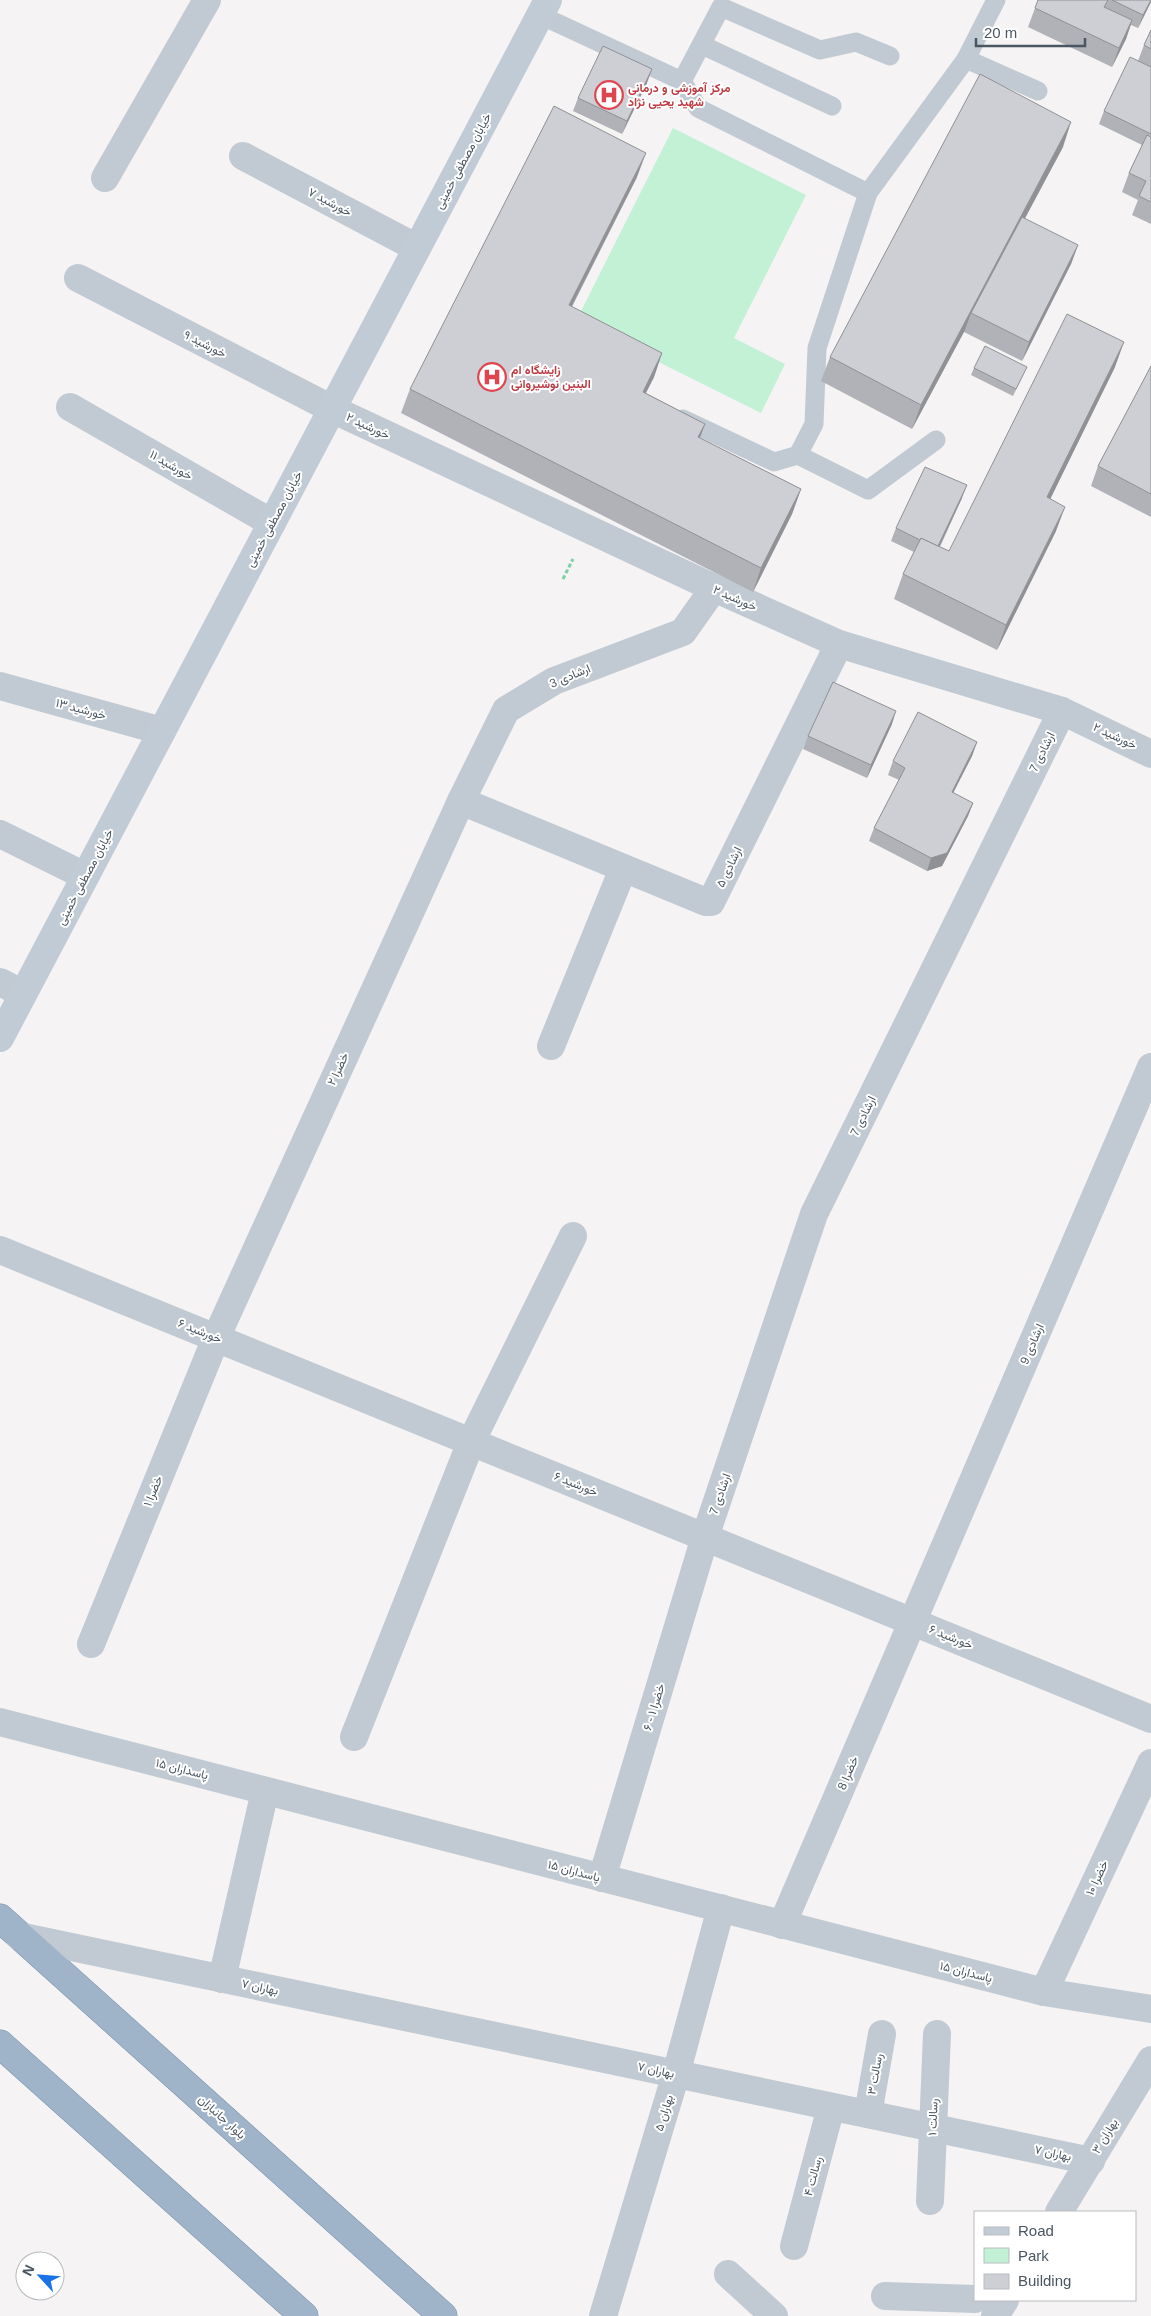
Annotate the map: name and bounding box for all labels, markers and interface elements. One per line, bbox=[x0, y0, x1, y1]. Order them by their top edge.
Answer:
scale bar bbox=[976, 15, 1085, 47]
text: 20 m bbox=[984, 24, 1017, 41]
hospital icon: مرکز آموزشی و درمانی شهید یحیی نژاد bbox=[594, 80, 624, 110]
place label: مرکز آموزشی و درمانی شهید یحیی نژاد bbox=[628, 81, 731, 110]
street label: خیابان مصطفی خمینی bbox=[432, 111, 495, 212]
street label: خورشید ۷ bbox=[305, 185, 354, 220]
street label: خورشید ۹ bbox=[181, 327, 229, 362]
hospital icon: زایشگاه ام البنین نوشیروانی bbox=[477, 362, 507, 392]
place label: زایشگاه ام البنین نوشیروانی bbox=[511, 363, 591, 392]
street label: خورشید ۲ bbox=[344, 410, 392, 443]
street label: خورشید ۱۱ bbox=[147, 447, 195, 484]
street label: خیابان مصطفی خمینی bbox=[243, 469, 306, 570]
street label: خورشید ۲ bbox=[711, 582, 759, 615]
street label: ارشادی 3 bbox=[548, 661, 593, 692]
street label: خورشید ۱۳ bbox=[54, 696, 108, 723]
street label: خورشید ۲ bbox=[1091, 720, 1139, 753]
street label: ارشادی 7 bbox=[1026, 730, 1059, 775]
street label: خیابان مصطفی خمینی bbox=[54, 827, 117, 928]
street label: ارشادی ۵ bbox=[713, 845, 746, 890]
street label: خضرا ۲ bbox=[324, 1050, 353, 1088]
street label: ارشادی 7 bbox=[847, 1094, 880, 1139]
street label: خورشید ۶ bbox=[176, 1316, 224, 1347]
street label: ارشادی 9 bbox=[1017, 1322, 1048, 1367]
street label: خورشید ۶ bbox=[552, 1469, 600, 1500]
street label: ارشادی 7 bbox=[706, 1471, 735, 1517]
street label: خضرا ۱ bbox=[141, 1474, 166, 1509]
street label: خورشید ۶ bbox=[927, 1622, 975, 1653]
street label: خضرا ۱ - ۶ bbox=[640, 1682, 669, 1732]
street label: خضرا 8 bbox=[835, 1754, 862, 1792]
street label: پاسداران ۱۵ bbox=[154, 1756, 210, 1783]
street label: پاسداران ۱۵ bbox=[546, 1857, 602, 1886]
street label: خضرا ۱۰ bbox=[1083, 1858, 1112, 1898]
street label: پاسداران ۱۵ bbox=[938, 1959, 994, 1986]
street label: بهاران ۷ bbox=[240, 1976, 280, 1999]
street label: رسالت ۳ bbox=[864, 2052, 886, 2096]
street label: بهاران ۷ bbox=[636, 2059, 676, 2082]
street label: بلوار جانبازان bbox=[195, 2092, 249, 2143]
street label: بهاران ۵ bbox=[652, 2093, 677, 2133]
street label: رسالت ۱ bbox=[925, 2098, 942, 2136]
street label: بهاران ۳ bbox=[1089, 2116, 1122, 2156]
street label: بهاران ۷ bbox=[1033, 2142, 1073, 2165]
street label: رسالت ۴ bbox=[801, 2155, 826, 2198]
legend bbox=[974, 2211, 1136, 2301]
text: Road bbox=[1018, 2222, 1054, 2239]
text: Park bbox=[1018, 2247, 1049, 2264]
north arrow bbox=[15, 2251, 65, 2301]
text: N bbox=[19, 2262, 38, 2278]
text: Building bbox=[1018, 2272, 1071, 2289]

